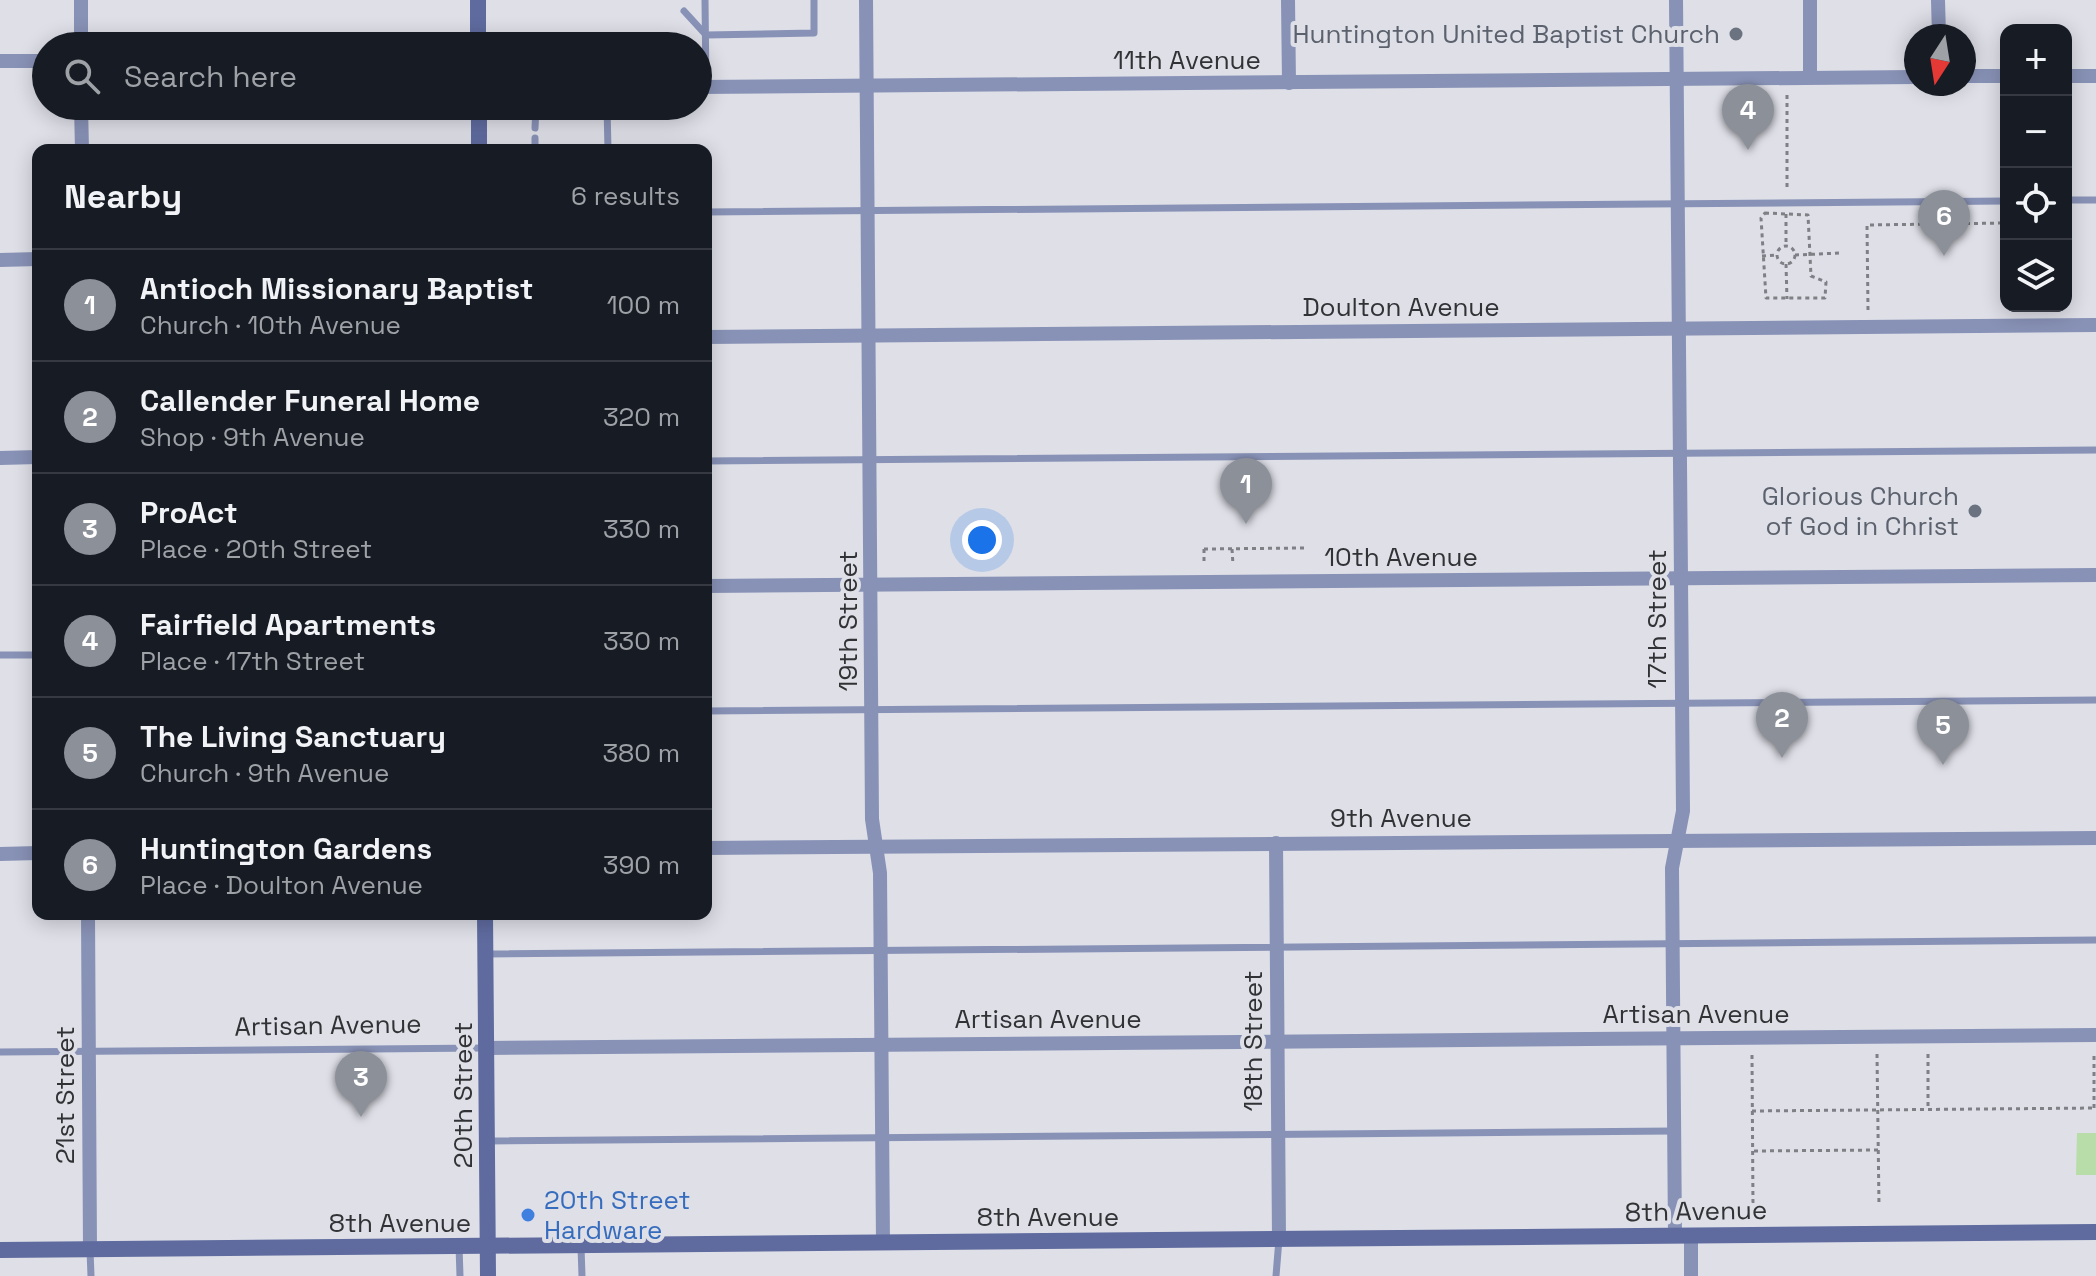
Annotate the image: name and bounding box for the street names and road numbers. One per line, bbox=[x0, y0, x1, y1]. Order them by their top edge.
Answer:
street label: 11th Avenue bbox=[1113, 43, 1261, 77]
street label: Doulton Avenue bbox=[1302, 290, 1500, 324]
street label: 10th Avenue bbox=[1324, 540, 1478, 574]
street label: 17th Street bbox=[1640, 549, 1674, 689]
street label: 19th Street bbox=[831, 551, 865, 691]
street label: 9th Avenue bbox=[1330, 801, 1472, 835]
street label: 18th Street bbox=[1236, 970, 1270, 1112]
street label: Artisan Avenue bbox=[1602, 997, 1790, 1031]
street label: Artisan Avenue bbox=[954, 1002, 1142, 1036]
street label: Artisan Avenue bbox=[234, 1006, 422, 1044]
street label: 20th Street bbox=[446, 1022, 480, 1168]
street label: 21st Street bbox=[48, 1026, 82, 1164]
street label: 8th Avenue bbox=[1625, 1193, 1767, 1229]
street label: 8th Avenue bbox=[977, 1200, 1119, 1234]
street label: 8th Avenue bbox=[329, 1206, 471, 1240]

